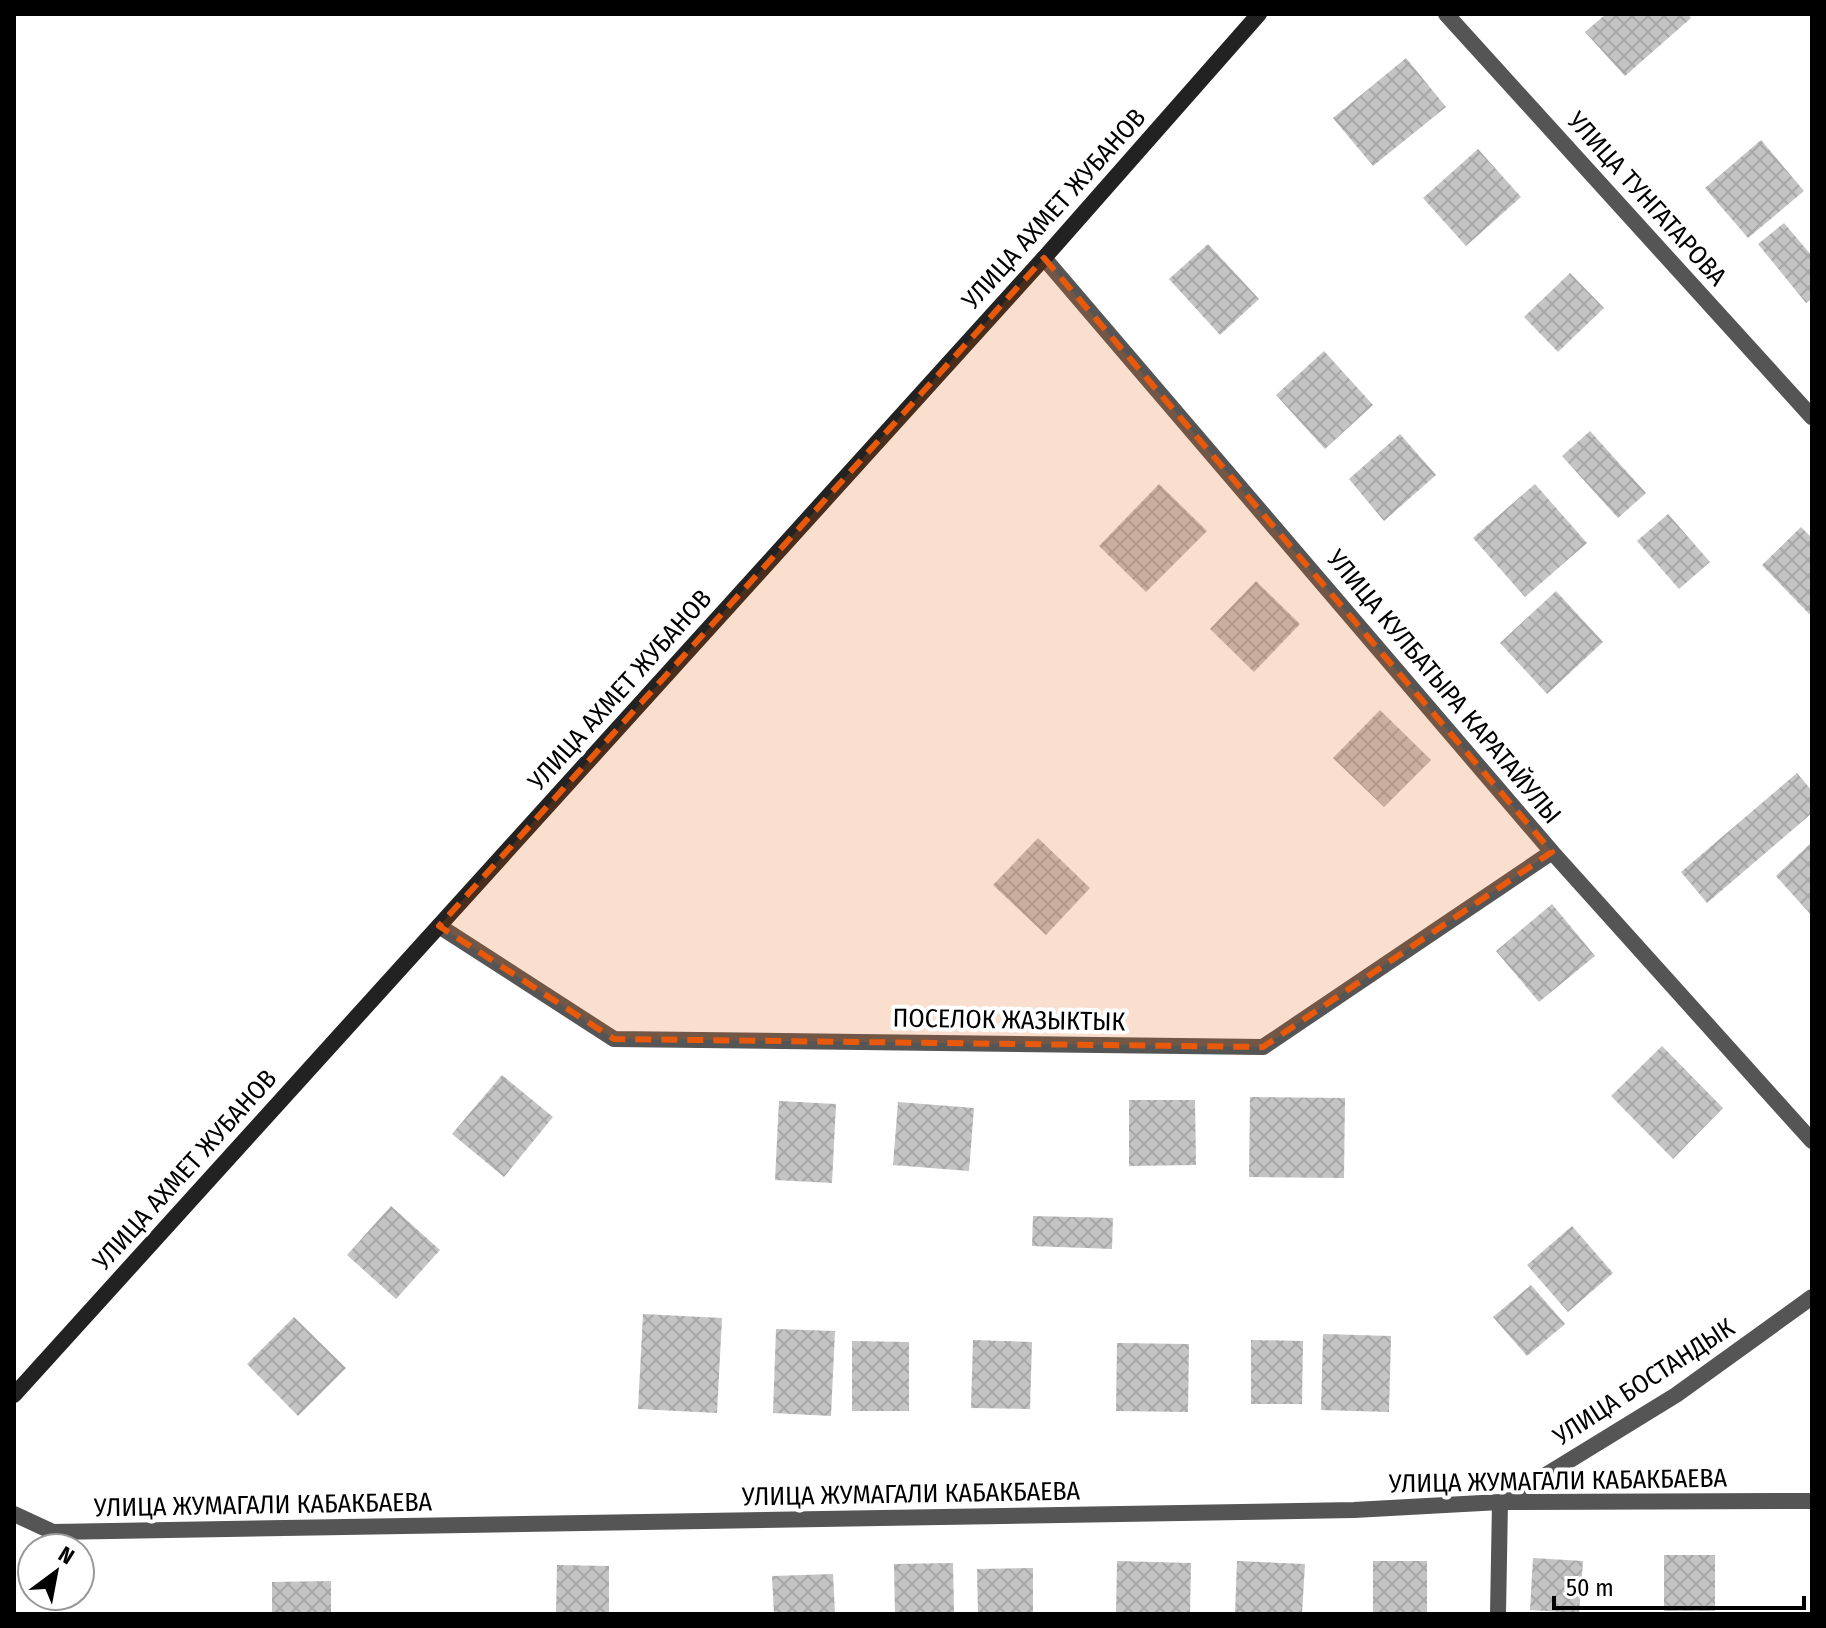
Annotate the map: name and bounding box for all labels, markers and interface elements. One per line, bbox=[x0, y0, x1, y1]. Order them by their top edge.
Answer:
street label: УЛИЦА АХМЕТ ЖУБАНОВ bbox=[955, 102, 1152, 316]
street label: УЛИЦА ТУНГАТАРОВА bbox=[1560, 105, 1733, 292]
street label: УЛИЦА КУЛБАТЫРА КАРАТАЙУЛЫ bbox=[1320, 543, 1568, 830]
street label: УЛИЦА АХМЕТ ЖУБАНОВ bbox=[521, 583, 718, 797]
street label: ПОСЕЛОК ЖАЗЫКТЫК bbox=[892, 1002, 1126, 1038]
street label: УЛИЦА АХМЕТ ЖУБАНОВ bbox=[86, 1063, 283, 1277]
street label: УЛИЦА БОСТАНДЫК bbox=[1547, 1312, 1740, 1453]
street label: УЛИЦА ЖУМАГАЛИ КАБАКБАЕВА bbox=[1388, 1463, 1728, 1499]
street label: УЛИЦА ЖУМАГАЛИ КАБАКБАЕВА bbox=[741, 1476, 1081, 1512]
street label: УЛИЦА ЖУМАГАЛИ КАБАКБАЕВА bbox=[93, 1487, 433, 1523]
north arrow bbox=[16, 1532, 96, 1612]
text: N bbox=[54, 1541, 79, 1570]
scale bar bbox=[1554, 1560, 1804, 1610]
text: 50 m bbox=[1566, 1574, 1614, 1602]

